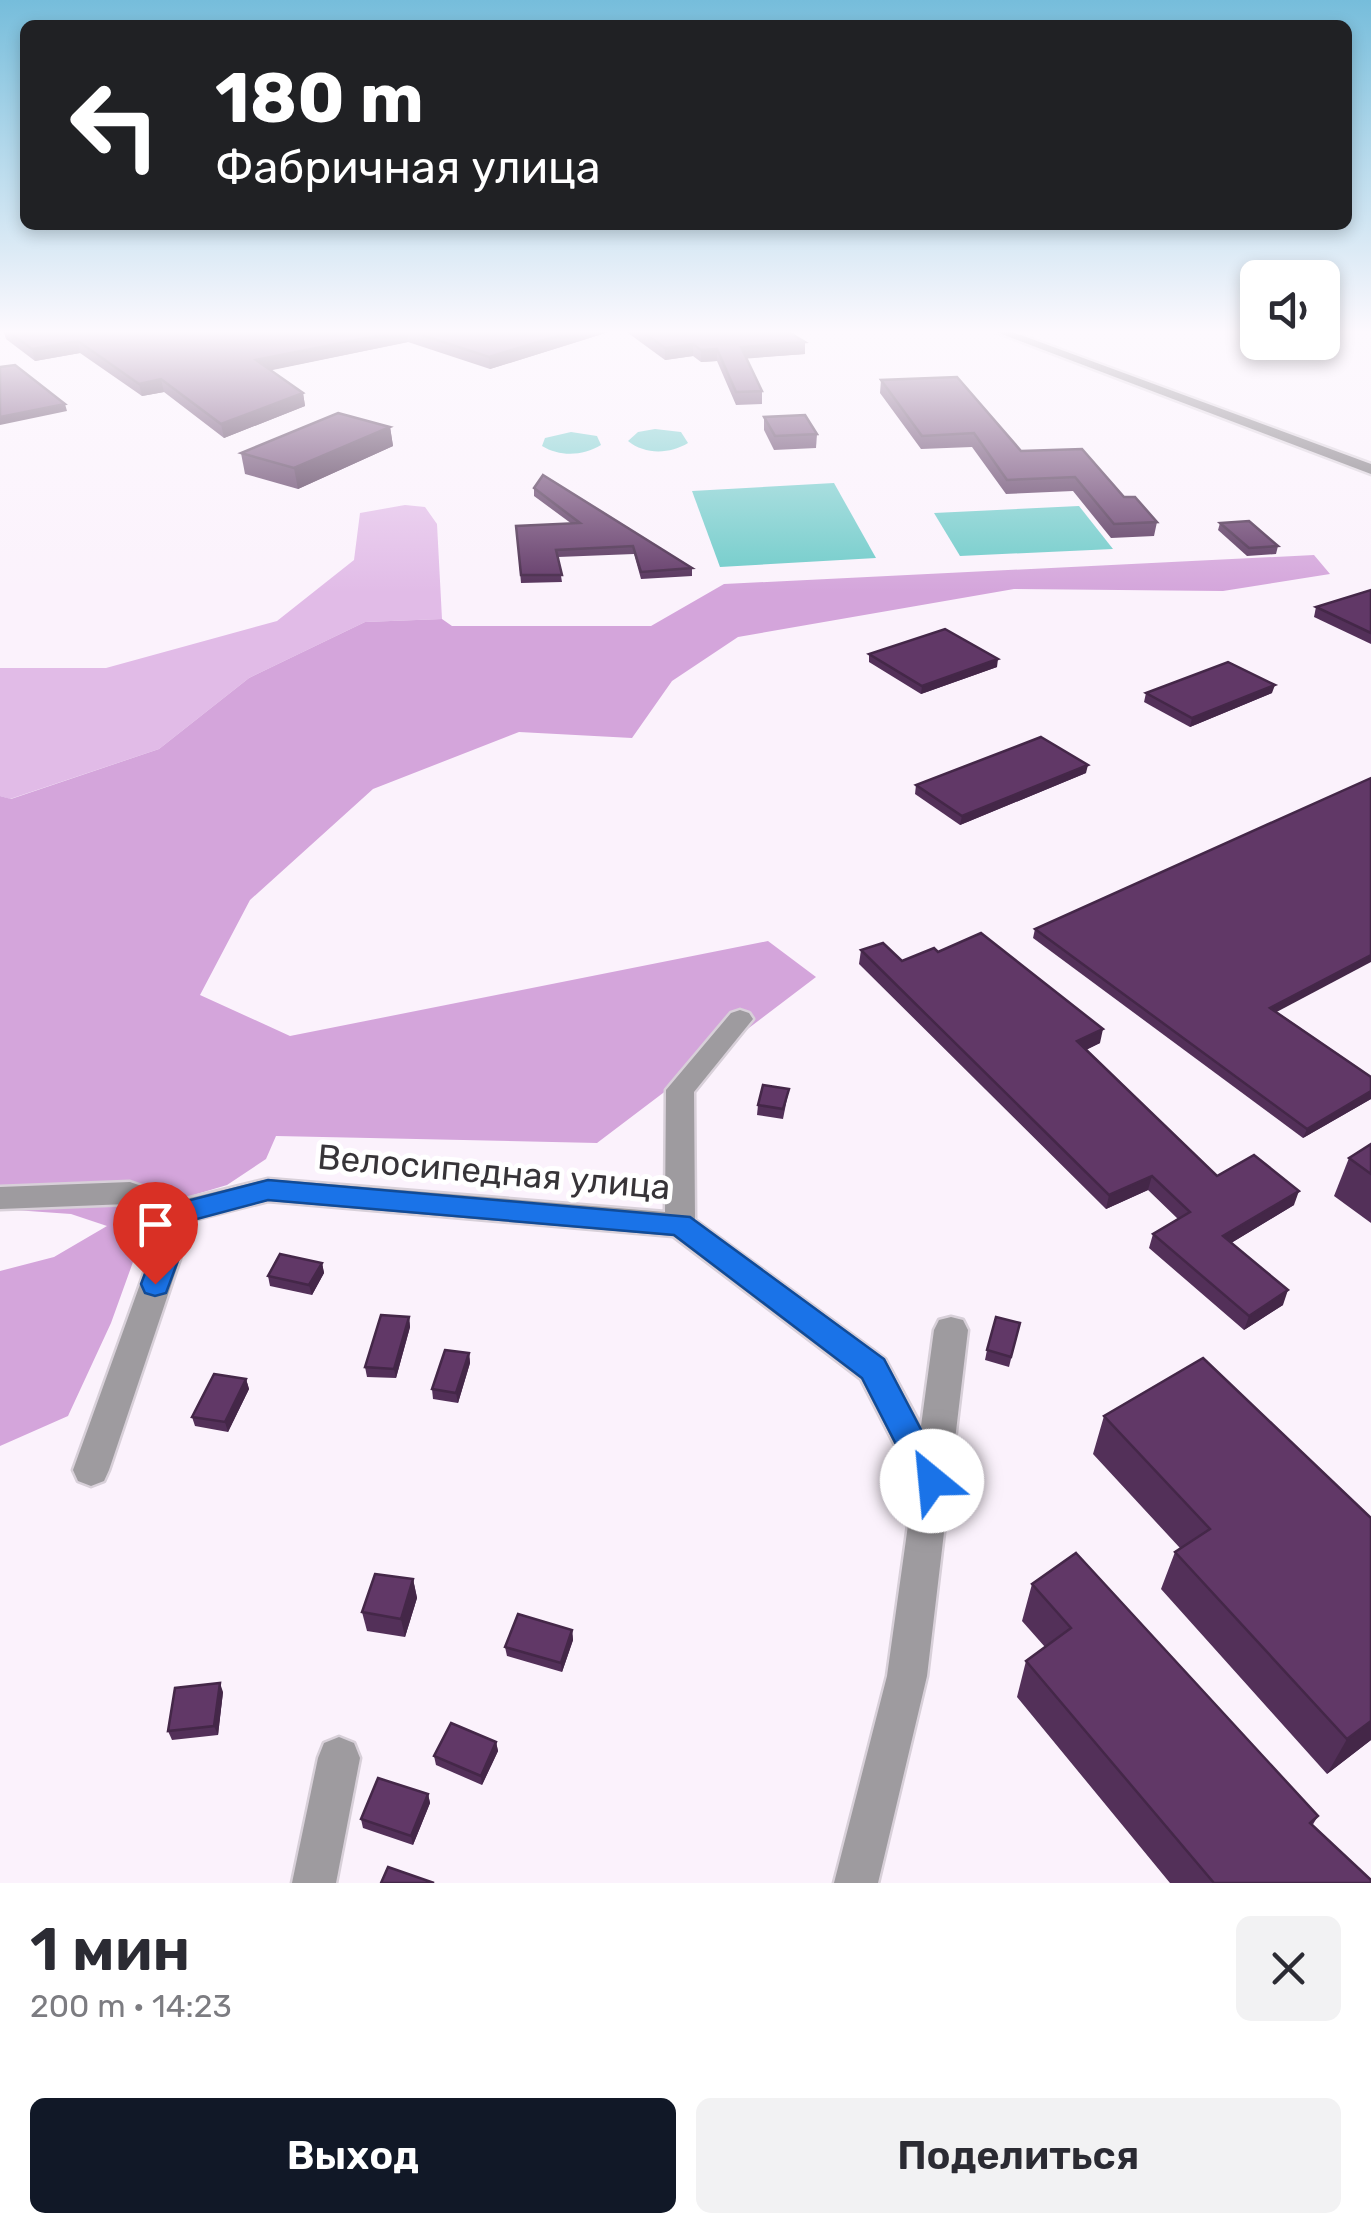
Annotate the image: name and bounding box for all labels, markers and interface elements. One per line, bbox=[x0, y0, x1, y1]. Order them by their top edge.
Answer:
text: 180 m bbox=[215, 57, 424, 140]
icon: left bbox=[50, 60, 180, 190]
text: Фабричная улица bbox=[215, 141, 601, 194]
map controls bbox=[1240, 260, 1340, 360]
button: sound bbox=[1240, 260, 1340, 360]
street label: Велосипедная улица bbox=[316, 1136, 672, 1208]
pin bbox=[113, 1182, 198, 1285]
icon: arrive bbox=[128, 1197, 183, 1252]
position arrow bbox=[880, 1429, 984, 1533]
text: 1 мин bbox=[30, 1914, 190, 1985]
button: close bbox=[1236, 1916, 1341, 2021]
text: 200 m · 14:23 bbox=[30, 1987, 232, 2025]
button: Выход bbox=[30, 2098, 676, 2213]
button: Поделиться bbox=[696, 2098, 1341, 2213]

